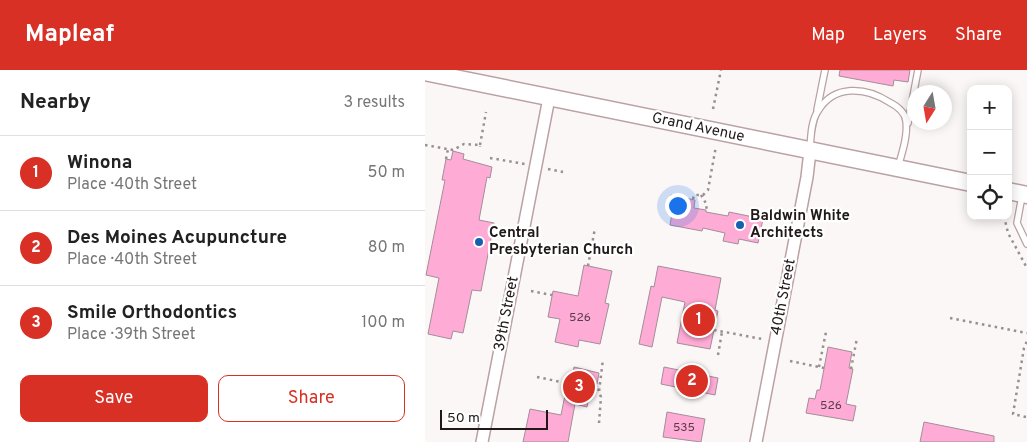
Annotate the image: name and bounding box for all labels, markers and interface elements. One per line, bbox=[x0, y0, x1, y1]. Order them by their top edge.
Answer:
text: Mapleaf bbox=[25, 20, 114, 50]
text: Map bbox=[811, 24, 845, 47]
text: Layers bbox=[873, 24, 927, 47]
text: Share bbox=[955, 24, 1002, 47]
north arrow bbox=[907, 85, 952, 130]
map controls bbox=[967, 85, 1012, 220]
button: + bbox=[967, 85, 1012, 130]
text: Nearby bbox=[20, 89, 91, 116]
text: 3 results bbox=[343, 93, 405, 113]
street label: Grand Avenue bbox=[650, 109, 746, 147]
button: − bbox=[967, 130, 1012, 175]
text: Winona bbox=[67, 151, 132, 175]
text: 1 bbox=[33, 163, 39, 183]
text: 50 m bbox=[368, 163, 405, 183]
text: Place · 40th Street bbox=[67, 175, 197, 195]
button: locate bbox=[967, 175, 1012, 220]
your location bbox=[665, 193, 691, 219]
place label: Baldwin White Architects bbox=[750, 207, 850, 243]
marker: Baldwin White Architects bbox=[734, 219, 746, 231]
place label: Central Presbyterian Church bbox=[489, 224, 633, 260]
text: Des Moines Acupuncture bbox=[67, 226, 287, 250]
marker: Central Presbyterian Church bbox=[473, 236, 485, 248]
text: 2 bbox=[31, 238, 41, 258]
text: 80 m bbox=[368, 238, 405, 258]
text: Place · 40th Street bbox=[67, 250, 197, 270]
street label: 40th Street bbox=[767, 257, 801, 337]
street label: 39th Street bbox=[490, 275, 524, 353]
text: Smile Orthodontics bbox=[67, 301, 237, 325]
pin: 1 bbox=[683, 301, 715, 339]
house number: 526 bbox=[569, 310, 591, 326]
text: 3 bbox=[31, 313, 41, 333]
text: 100 m bbox=[361, 313, 405, 333]
text: Place · 39th Street bbox=[67, 325, 196, 345]
pin: 2 bbox=[676, 362, 708, 400]
pin: 3 bbox=[563, 368, 595, 406]
button: Save bbox=[20, 375, 208, 422]
button: Share bbox=[218, 375, 405, 422]
house number: 526 bbox=[820, 398, 842, 414]
scale bar bbox=[440, 407, 547, 430]
text: 50 m bbox=[447, 410, 480, 427]
house number: 535 bbox=[673, 420, 695, 436]

